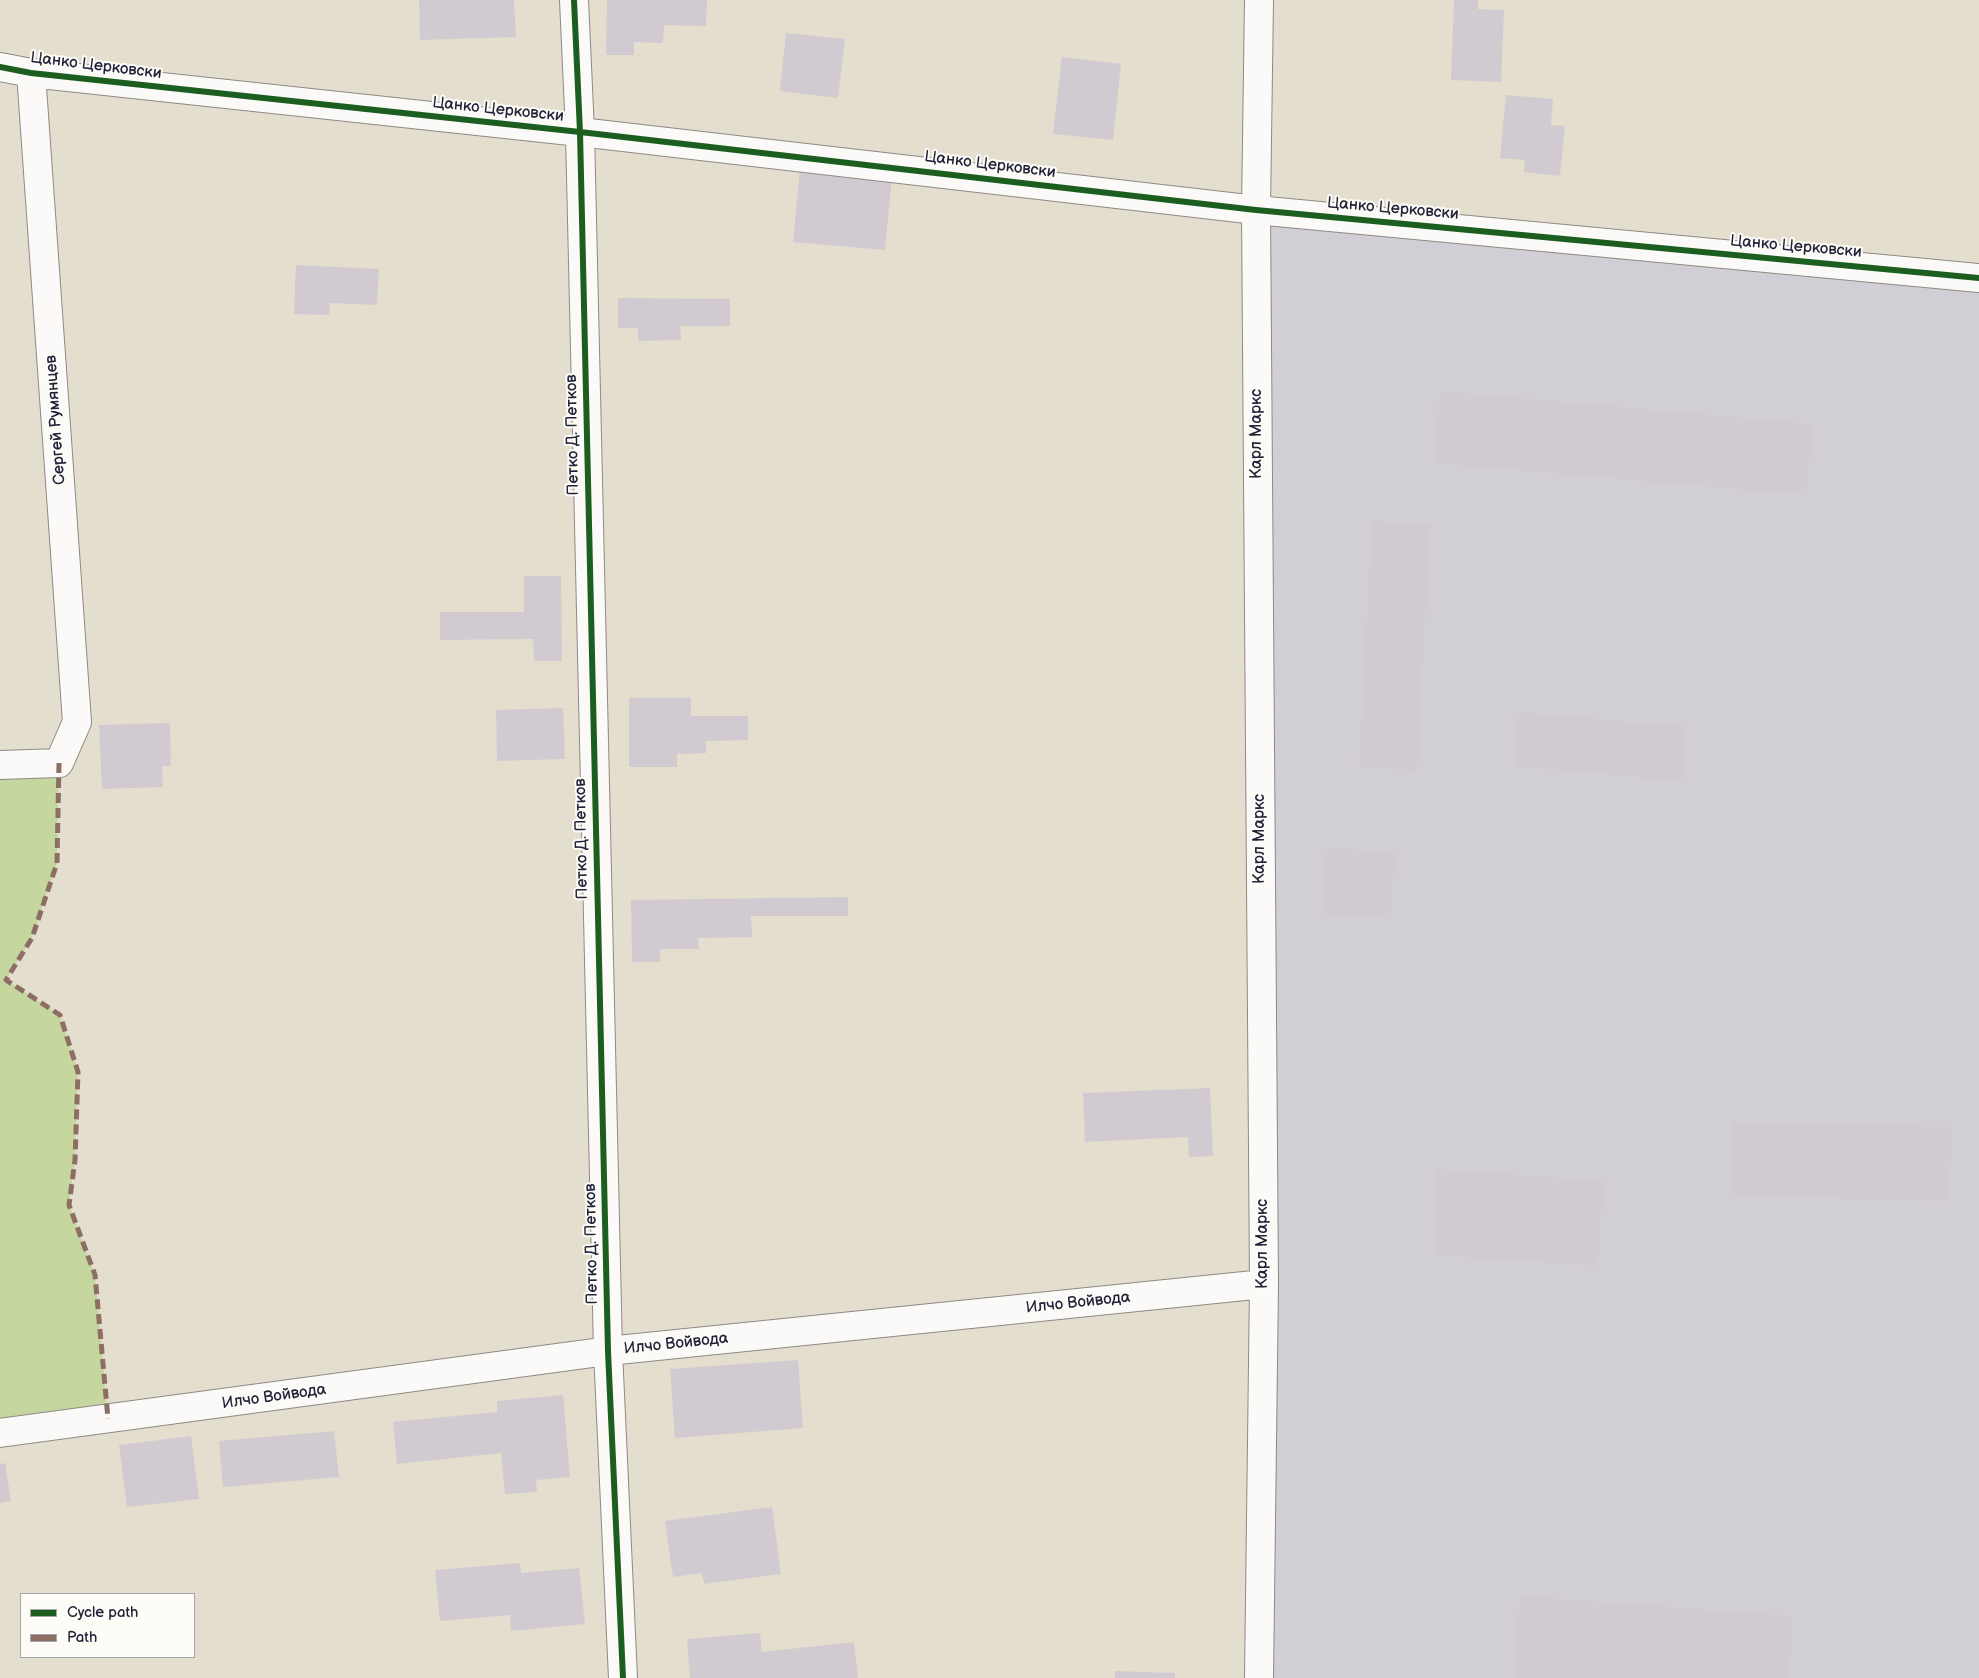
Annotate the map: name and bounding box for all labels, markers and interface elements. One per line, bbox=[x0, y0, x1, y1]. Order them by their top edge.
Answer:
street label: Цанко Церковски bbox=[29, 48, 163, 84]
street label: Цанко Церковски bbox=[431, 94, 565, 126]
street label: Цанко Церковски bbox=[923, 147, 1057, 183]
street label: Цанко Церковски bbox=[1326, 194, 1460, 224]
street label: Цанко Церковски bbox=[1729, 232, 1863, 262]
street label: Сергей Румянцев bbox=[42, 354, 70, 486]
street label: Петко Д. Петков bbox=[562, 374, 584, 496]
street label: Карл Маркс bbox=[1247, 389, 1267, 479]
street label: Петко Д. Петков bbox=[571, 778, 593, 900]
street label: Карл Маркс bbox=[1250, 794, 1270, 884]
street label: Петко Д. Петков bbox=[581, 1183, 603, 1305]
street label: Карл Маркс bbox=[1253, 1199, 1273, 1289]
street label: Илчо Войвода bbox=[1025, 1288, 1131, 1318]
street label: Илчо Войвода bbox=[623, 1329, 729, 1359]
street label: Илчо Войвода bbox=[221, 1380, 327, 1414]
legend bbox=[20, 1593, 195, 1658]
text: Cycle path bbox=[67, 1603, 138, 1622]
text: Path bbox=[67, 1628, 97, 1647]

